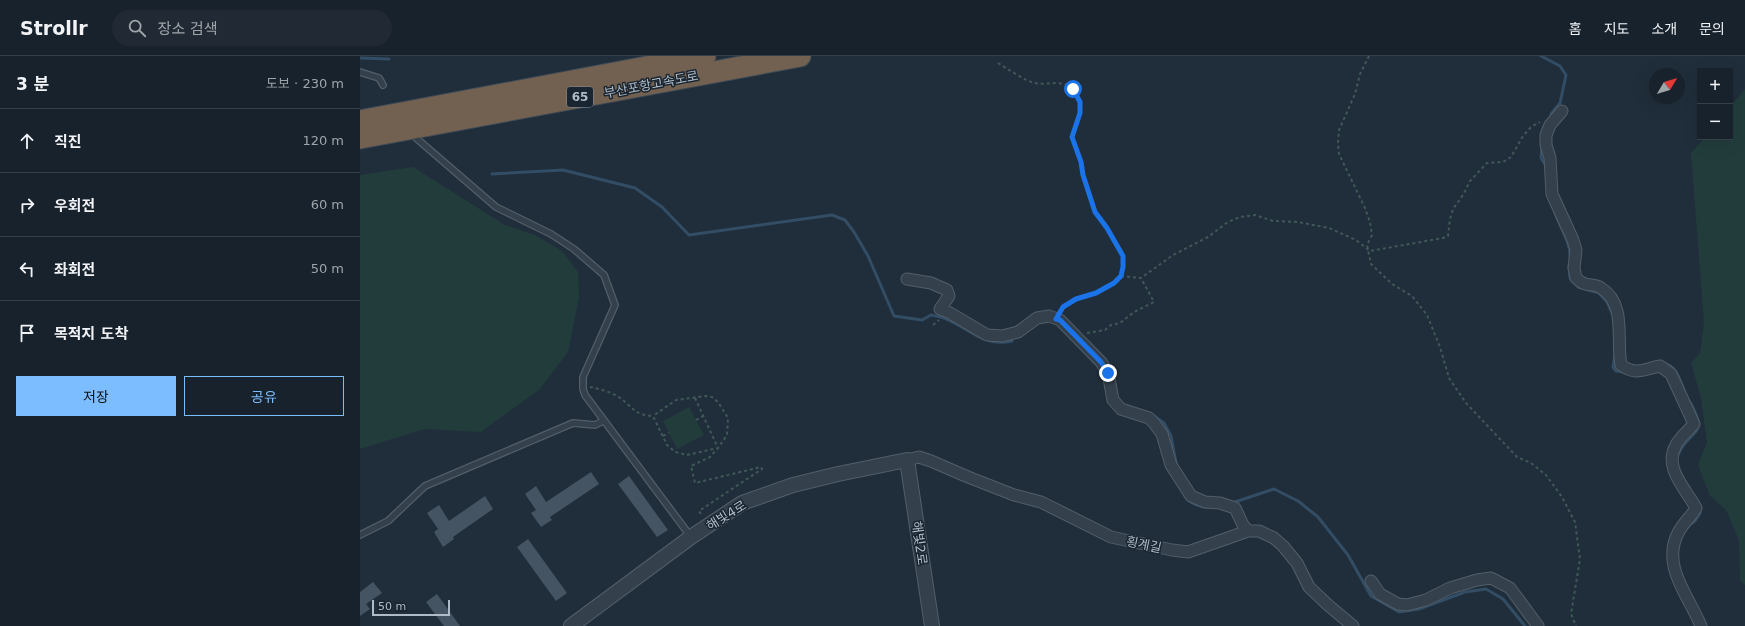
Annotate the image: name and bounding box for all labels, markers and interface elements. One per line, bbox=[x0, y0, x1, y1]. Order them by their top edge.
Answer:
search box bbox=[112, 10, 392, 46]
text: Strollr bbox=[20, 17, 88, 39]
icon: search bbox=[126, 17, 148, 39]
text: 장소 검색 bbox=[158, 20, 218, 38]
text: 홈 bbox=[1569, 21, 1582, 37]
text: 지도 bbox=[1604, 21, 1629, 37]
text: 소개 bbox=[1651, 21, 1677, 37]
text: 문의 bbox=[1699, 21, 1725, 37]
street label: 부산포항고속도로 bbox=[603, 68, 700, 101]
north arrow bbox=[1649, 68, 1685, 104]
map controls bbox=[1697, 68, 1733, 140]
button: + bbox=[1697, 68, 1733, 104]
text: 3 분 bbox=[16, 74, 49, 94]
text: 도보 · 230 m bbox=[266, 76, 344, 91]
route start bbox=[1064, 80, 1082, 98]
road number: 65 bbox=[567, 87, 593, 107]
button: − bbox=[1697, 104, 1733, 140]
icon: ahead bbox=[16, 130, 38, 152]
text: 직진 bbox=[54, 133, 82, 151]
text: 120 m bbox=[302, 133, 344, 148]
icon: right bbox=[16, 194, 38, 216]
text: 우회전 bbox=[54, 197, 95, 215]
text: 60 m bbox=[311, 197, 344, 212]
icon: left bbox=[16, 258, 38, 280]
text: 좌회전 bbox=[54, 261, 95, 279]
text: 50 m bbox=[311, 261, 344, 276]
icon: arrive bbox=[16, 322, 38, 344]
text: 목적지 도착 bbox=[54, 325, 128, 343]
route end bbox=[1099, 364, 1117, 382]
button: 저장 bbox=[16, 376, 176, 416]
button: 공유 bbox=[184, 376, 344, 416]
street label: 해빛4로 bbox=[704, 497, 749, 533]
street label: 해빛2로 bbox=[909, 520, 930, 566]
street label: 횡계길 bbox=[1125, 533, 1163, 556]
scale bar bbox=[372, 598, 450, 617]
text: 50 m bbox=[378, 600, 406, 613]

